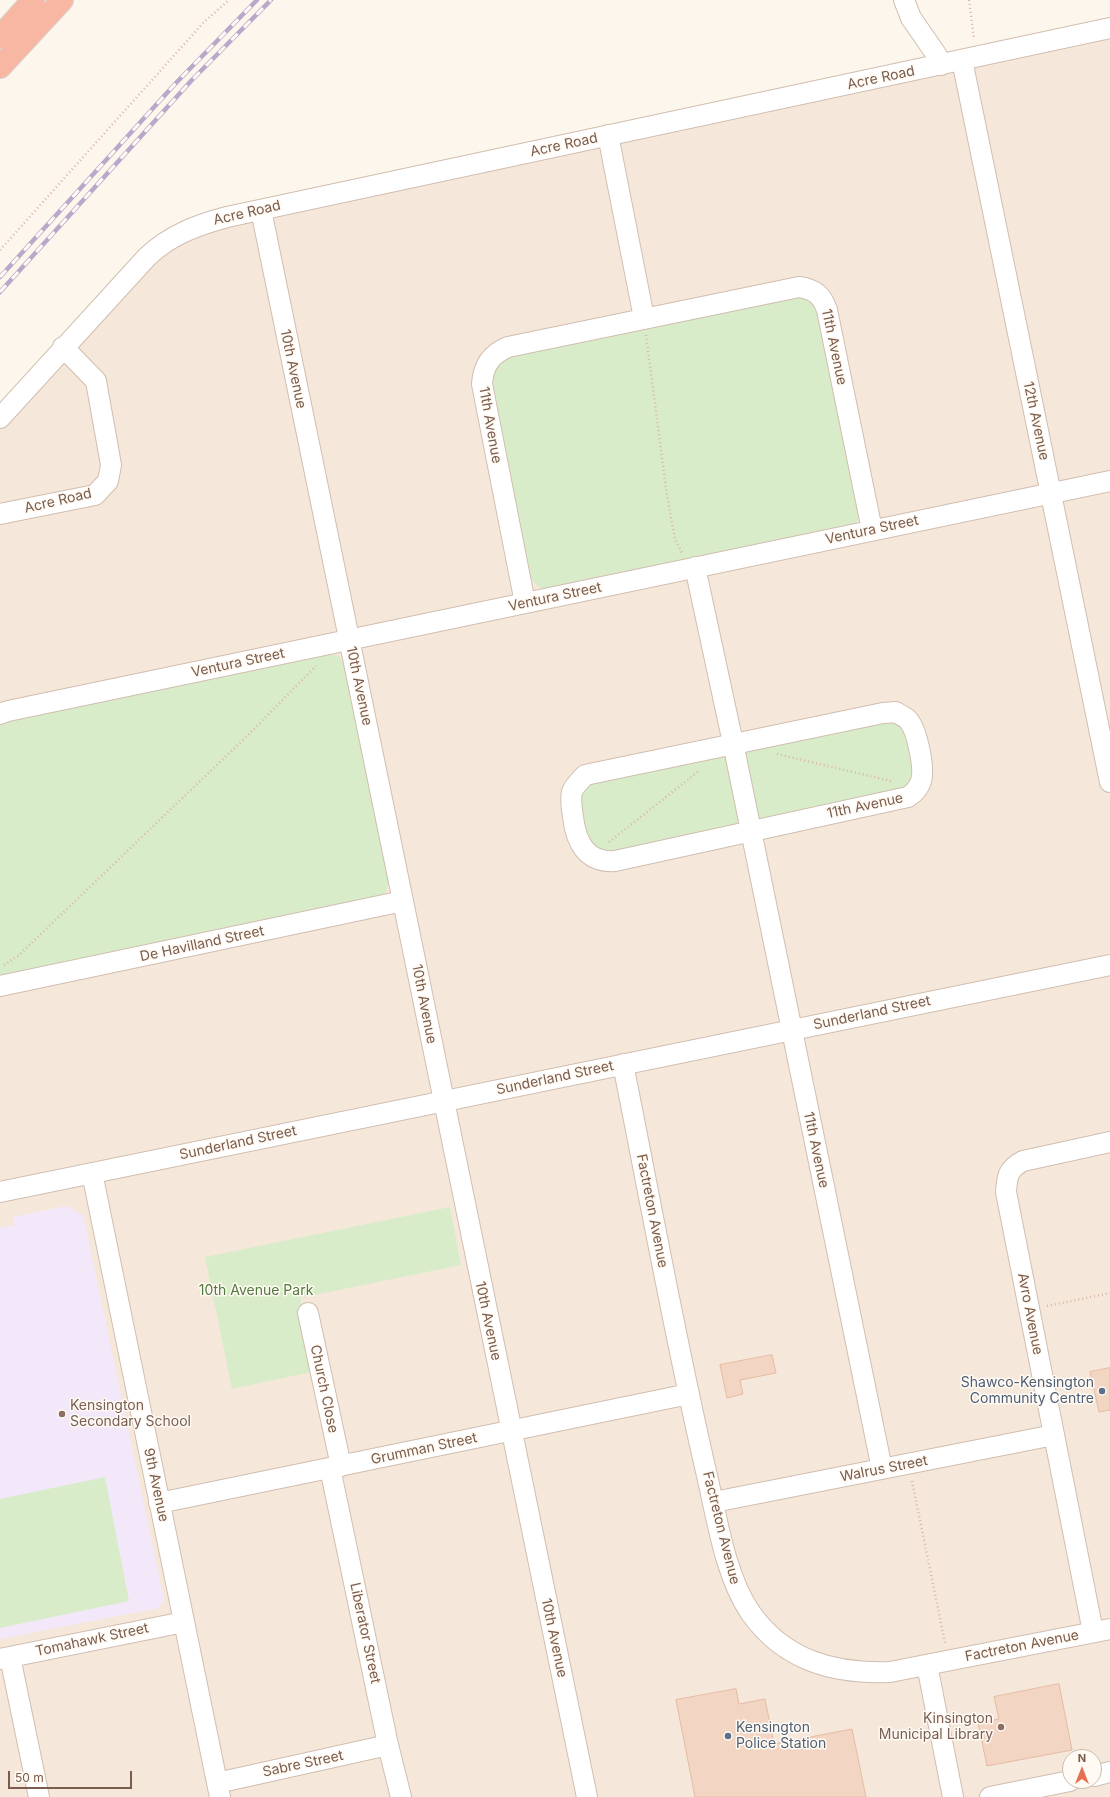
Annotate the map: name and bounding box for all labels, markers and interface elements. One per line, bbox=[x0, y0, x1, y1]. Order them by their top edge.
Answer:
street label: Acre Road bbox=[846, 63, 916, 93]
street label: Acre Road bbox=[529, 130, 599, 160]
street label: Acre Road bbox=[212, 197, 282, 229]
street label: 11th Avenue bbox=[818, 307, 850, 387]
street label: 10th Avenue bbox=[276, 328, 310, 410]
street label: 12th Avenue bbox=[1019, 380, 1053, 462]
street label: 11th Avenue bbox=[475, 385, 505, 465]
street label: Acre Road bbox=[23, 485, 93, 517]
street label: Ventura Street bbox=[824, 512, 920, 548]
street label: Ventura Street bbox=[507, 579, 603, 615]
street label: Ventura Street bbox=[190, 645, 286, 681]
street label: 10th Avenue bbox=[342, 645, 376, 727]
street label: 11th Avenue bbox=[825, 790, 905, 822]
street label: De Havilland Street bbox=[138, 923, 266, 965]
street label: 10th Avenue bbox=[408, 963, 440, 1045]
street label: Sunderland Street bbox=[812, 992, 932, 1034]
street label: Sunderland Street bbox=[495, 1057, 615, 1099]
street label: 11th Avenue bbox=[800, 1110, 832, 1190]
street label: Sunderland Street bbox=[178, 1122, 298, 1164]
street label: Factreton Avenue bbox=[633, 1153, 671, 1269]
street label: Avro Avenue bbox=[1014, 1272, 1046, 1356]
street label: 10th Avenue bbox=[471, 1280, 505, 1362]
park label: 10th Avenue Park bbox=[199, 1283, 313, 1299]
street label: Church Close bbox=[306, 1343, 342, 1435]
place label: Shawco-Kensington Community Centre bbox=[961, 1375, 1094, 1408]
marker: Shawco-Kensington Community Centre bbox=[1097, 1386, 1107, 1396]
place label: Kensington Secondary School bbox=[70, 1398, 191, 1430]
marker: Kensington Secondary School bbox=[57, 1409, 67, 1419]
street label: Grumman Street bbox=[369, 1430, 479, 1468]
street label: 9th Avenue bbox=[140, 1447, 172, 1523]
street label: Walrus Street bbox=[839, 1452, 929, 1486]
street label: Factreton Avenue bbox=[699, 1470, 743, 1586]
street label: Liberator Street bbox=[346, 1581, 384, 1685]
street label: 10th Avenue bbox=[537, 1597, 571, 1679]
street label: Tomahawk Street bbox=[34, 1620, 150, 1660]
street label: Factreton Avenue bbox=[964, 1627, 1080, 1665]
place label: Kinsington Municipal Library bbox=[879, 1711, 993, 1744]
place label: Kensington Police Station bbox=[736, 1720, 826, 1752]
marker: Kinsington Municipal Library bbox=[996, 1722, 1006, 1732]
marker: Kensington Police Station bbox=[723, 1731, 733, 1741]
street label: Sabre Street bbox=[261, 1747, 345, 1781]
north arrow bbox=[1062, 1749, 1102, 1789]
text: N bbox=[1078, 1751, 1086, 1765]
scale bar bbox=[10, 1763, 134, 1789]
text: 50 m bbox=[15, 1770, 44, 1785]

